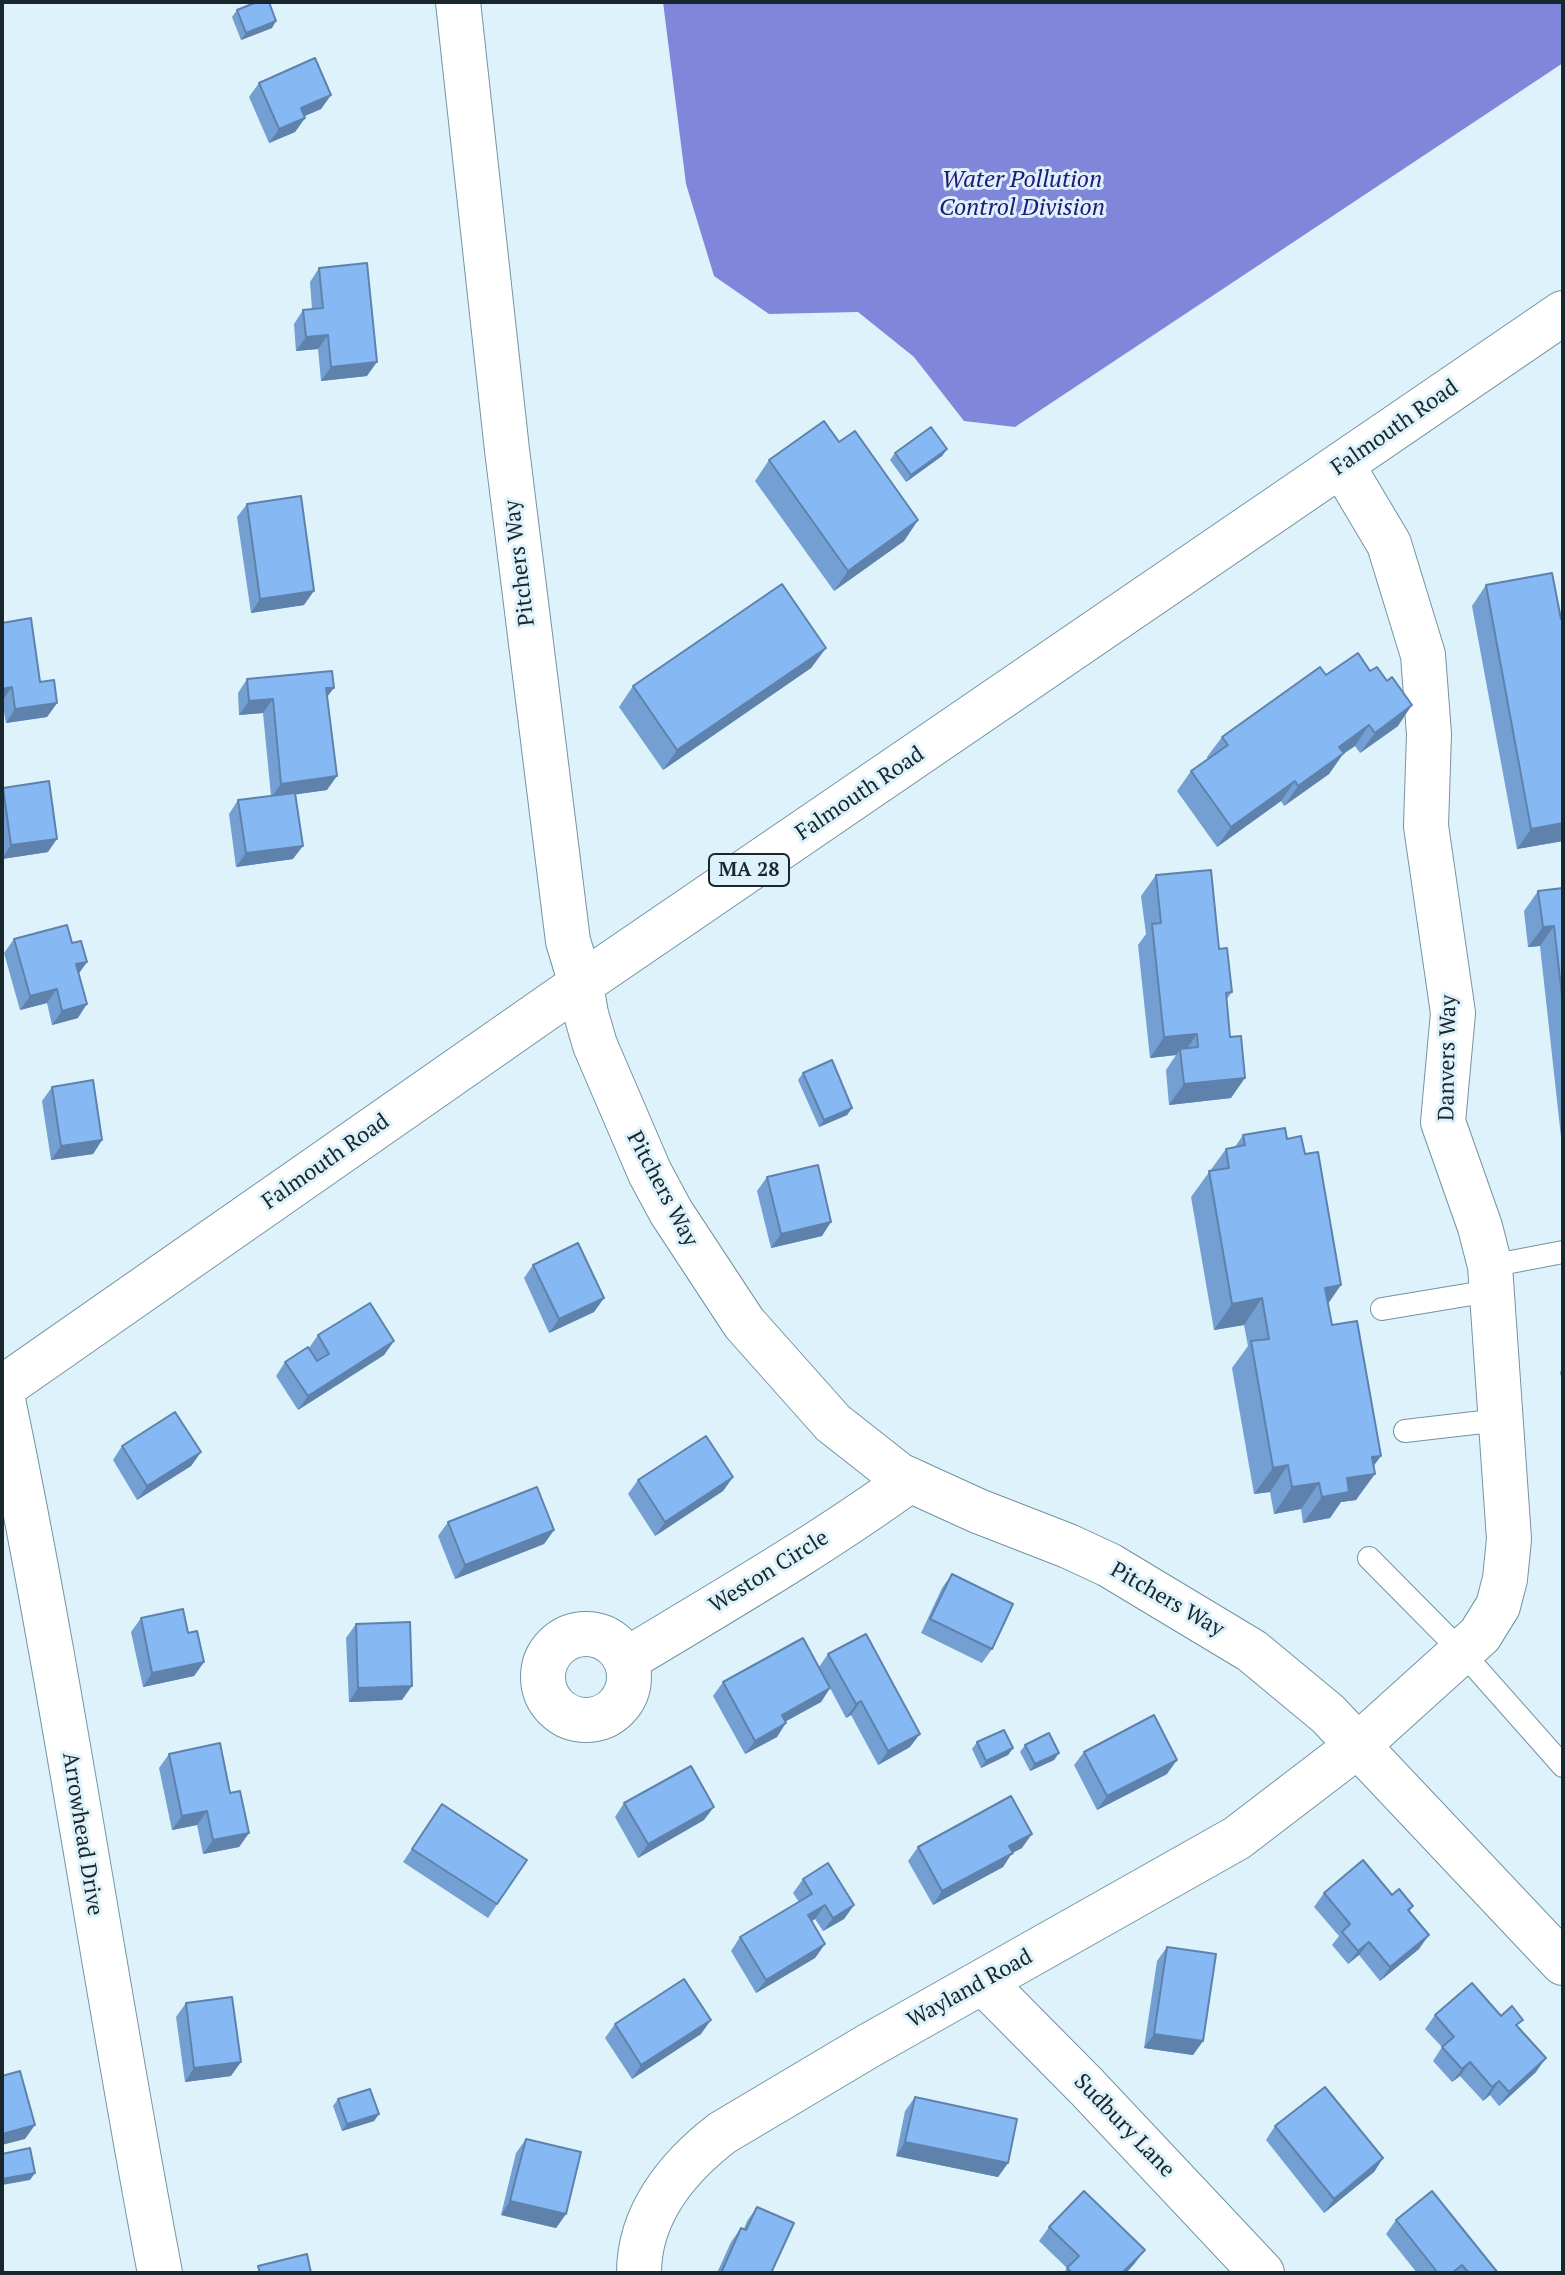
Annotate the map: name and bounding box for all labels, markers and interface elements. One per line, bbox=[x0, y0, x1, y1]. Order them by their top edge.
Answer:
water label: Water Pollution Control Division bbox=[939, 166, 1105, 222]
street label: Falmouth Road bbox=[1326, 374, 1464, 482]
street label: Pitchers Way bbox=[499, 498, 541, 628]
street label: Falmouth Road bbox=[791, 741, 929, 847]
road number: MA 28 bbox=[709, 854, 789, 886]
street label: Danvers Way bbox=[1434, 995, 1462, 1121]
street label: Falmouth Road bbox=[257, 1108, 395, 1216]
street label: Pitchers Way bbox=[621, 1127, 703, 1251]
street label: Weston Circle bbox=[704, 1525, 834, 1619]
street label: Pitchers Way bbox=[1106, 1557, 1228, 1643]
street label: Arrowhead Drive bbox=[56, 1750, 108, 1918]
street label: Wayland Road bbox=[903, 1944, 1037, 2034]
street label: Sudbury Lane bbox=[1068, 2069, 1180, 2183]

